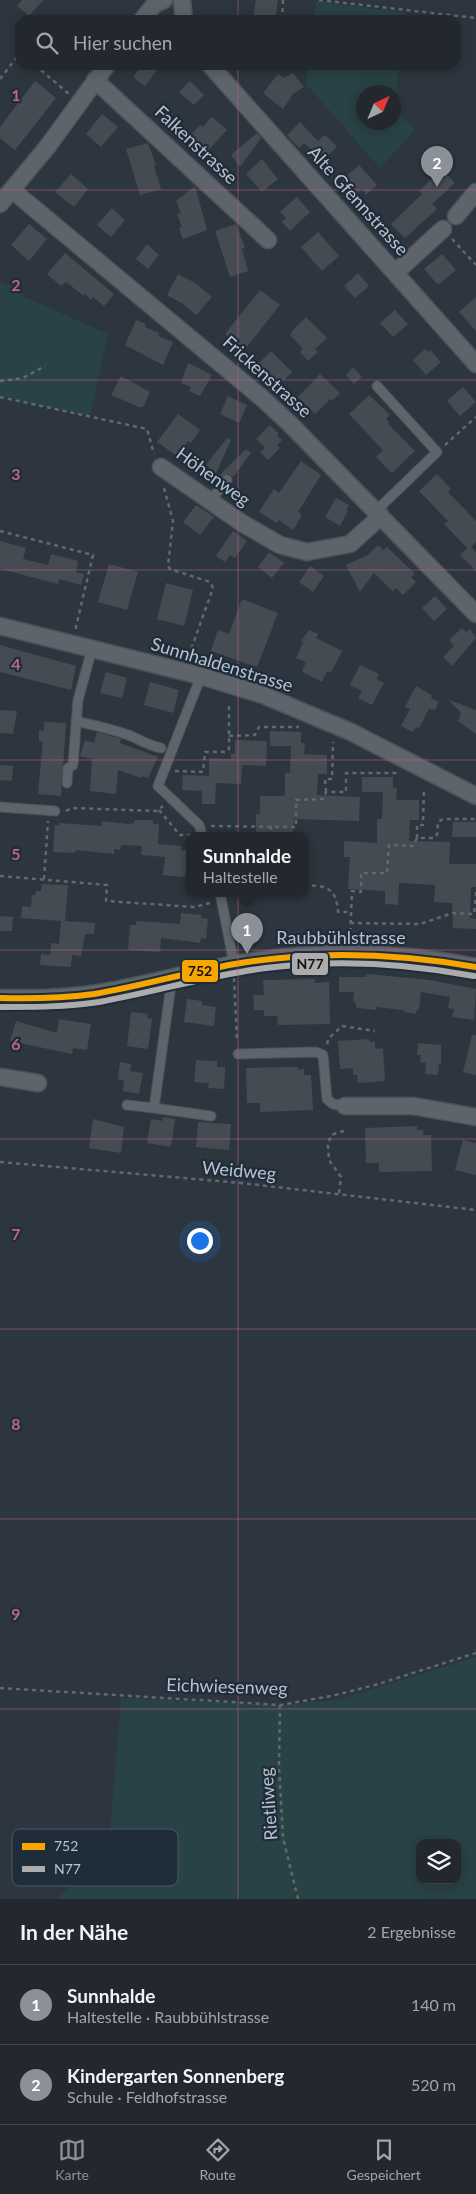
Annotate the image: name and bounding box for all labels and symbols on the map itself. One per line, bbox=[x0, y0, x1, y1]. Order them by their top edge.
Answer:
text: 1 bbox=[11, 85, 21, 104]
north arrow bbox=[356, 85, 401, 130]
street label: Falkenstrasse bbox=[151, 100, 243, 188]
street label: Alte Gfennstrasse bbox=[304, 141, 414, 260]
pin: 2 bbox=[421, 146, 453, 187]
text: 2 bbox=[11, 275, 21, 294]
street label: Frickenstrasse bbox=[219, 331, 317, 422]
street label: Höhenweg bbox=[172, 442, 255, 510]
text: 3 bbox=[11, 464, 21, 483]
street label: Sunnhaldenstrasse bbox=[149, 632, 296, 696]
text: 4 bbox=[11, 654, 21, 673]
text: 5 bbox=[11, 844, 21, 863]
pin: 1 bbox=[231, 913, 263, 954]
street label: Raubbühlstrasse bbox=[276, 926, 406, 948]
line badge: N77 bbox=[291, 952, 329, 976]
text: N77 bbox=[296, 955, 324, 972]
line badge: 752 bbox=[181, 959, 219, 983]
text: 752 bbox=[188, 962, 212, 979]
text: 6 bbox=[11, 1034, 21, 1053]
street label: Weidweg bbox=[201, 1156, 277, 1184]
text: 7 bbox=[11, 1224, 21, 1243]
your location bbox=[187, 1228, 213, 1254]
text: 8 bbox=[11, 1414, 21, 1433]
text: 9 bbox=[11, 1604, 21, 1623]
street label: Eichwiesenweg bbox=[166, 1673, 288, 1699]
street label: Rietliweg bbox=[254, 1767, 282, 1841]
legend bbox=[12, 1829, 178, 1886]
text: 752 bbox=[54, 1837, 78, 1854]
text: N77 bbox=[54, 1860, 81, 1877]

